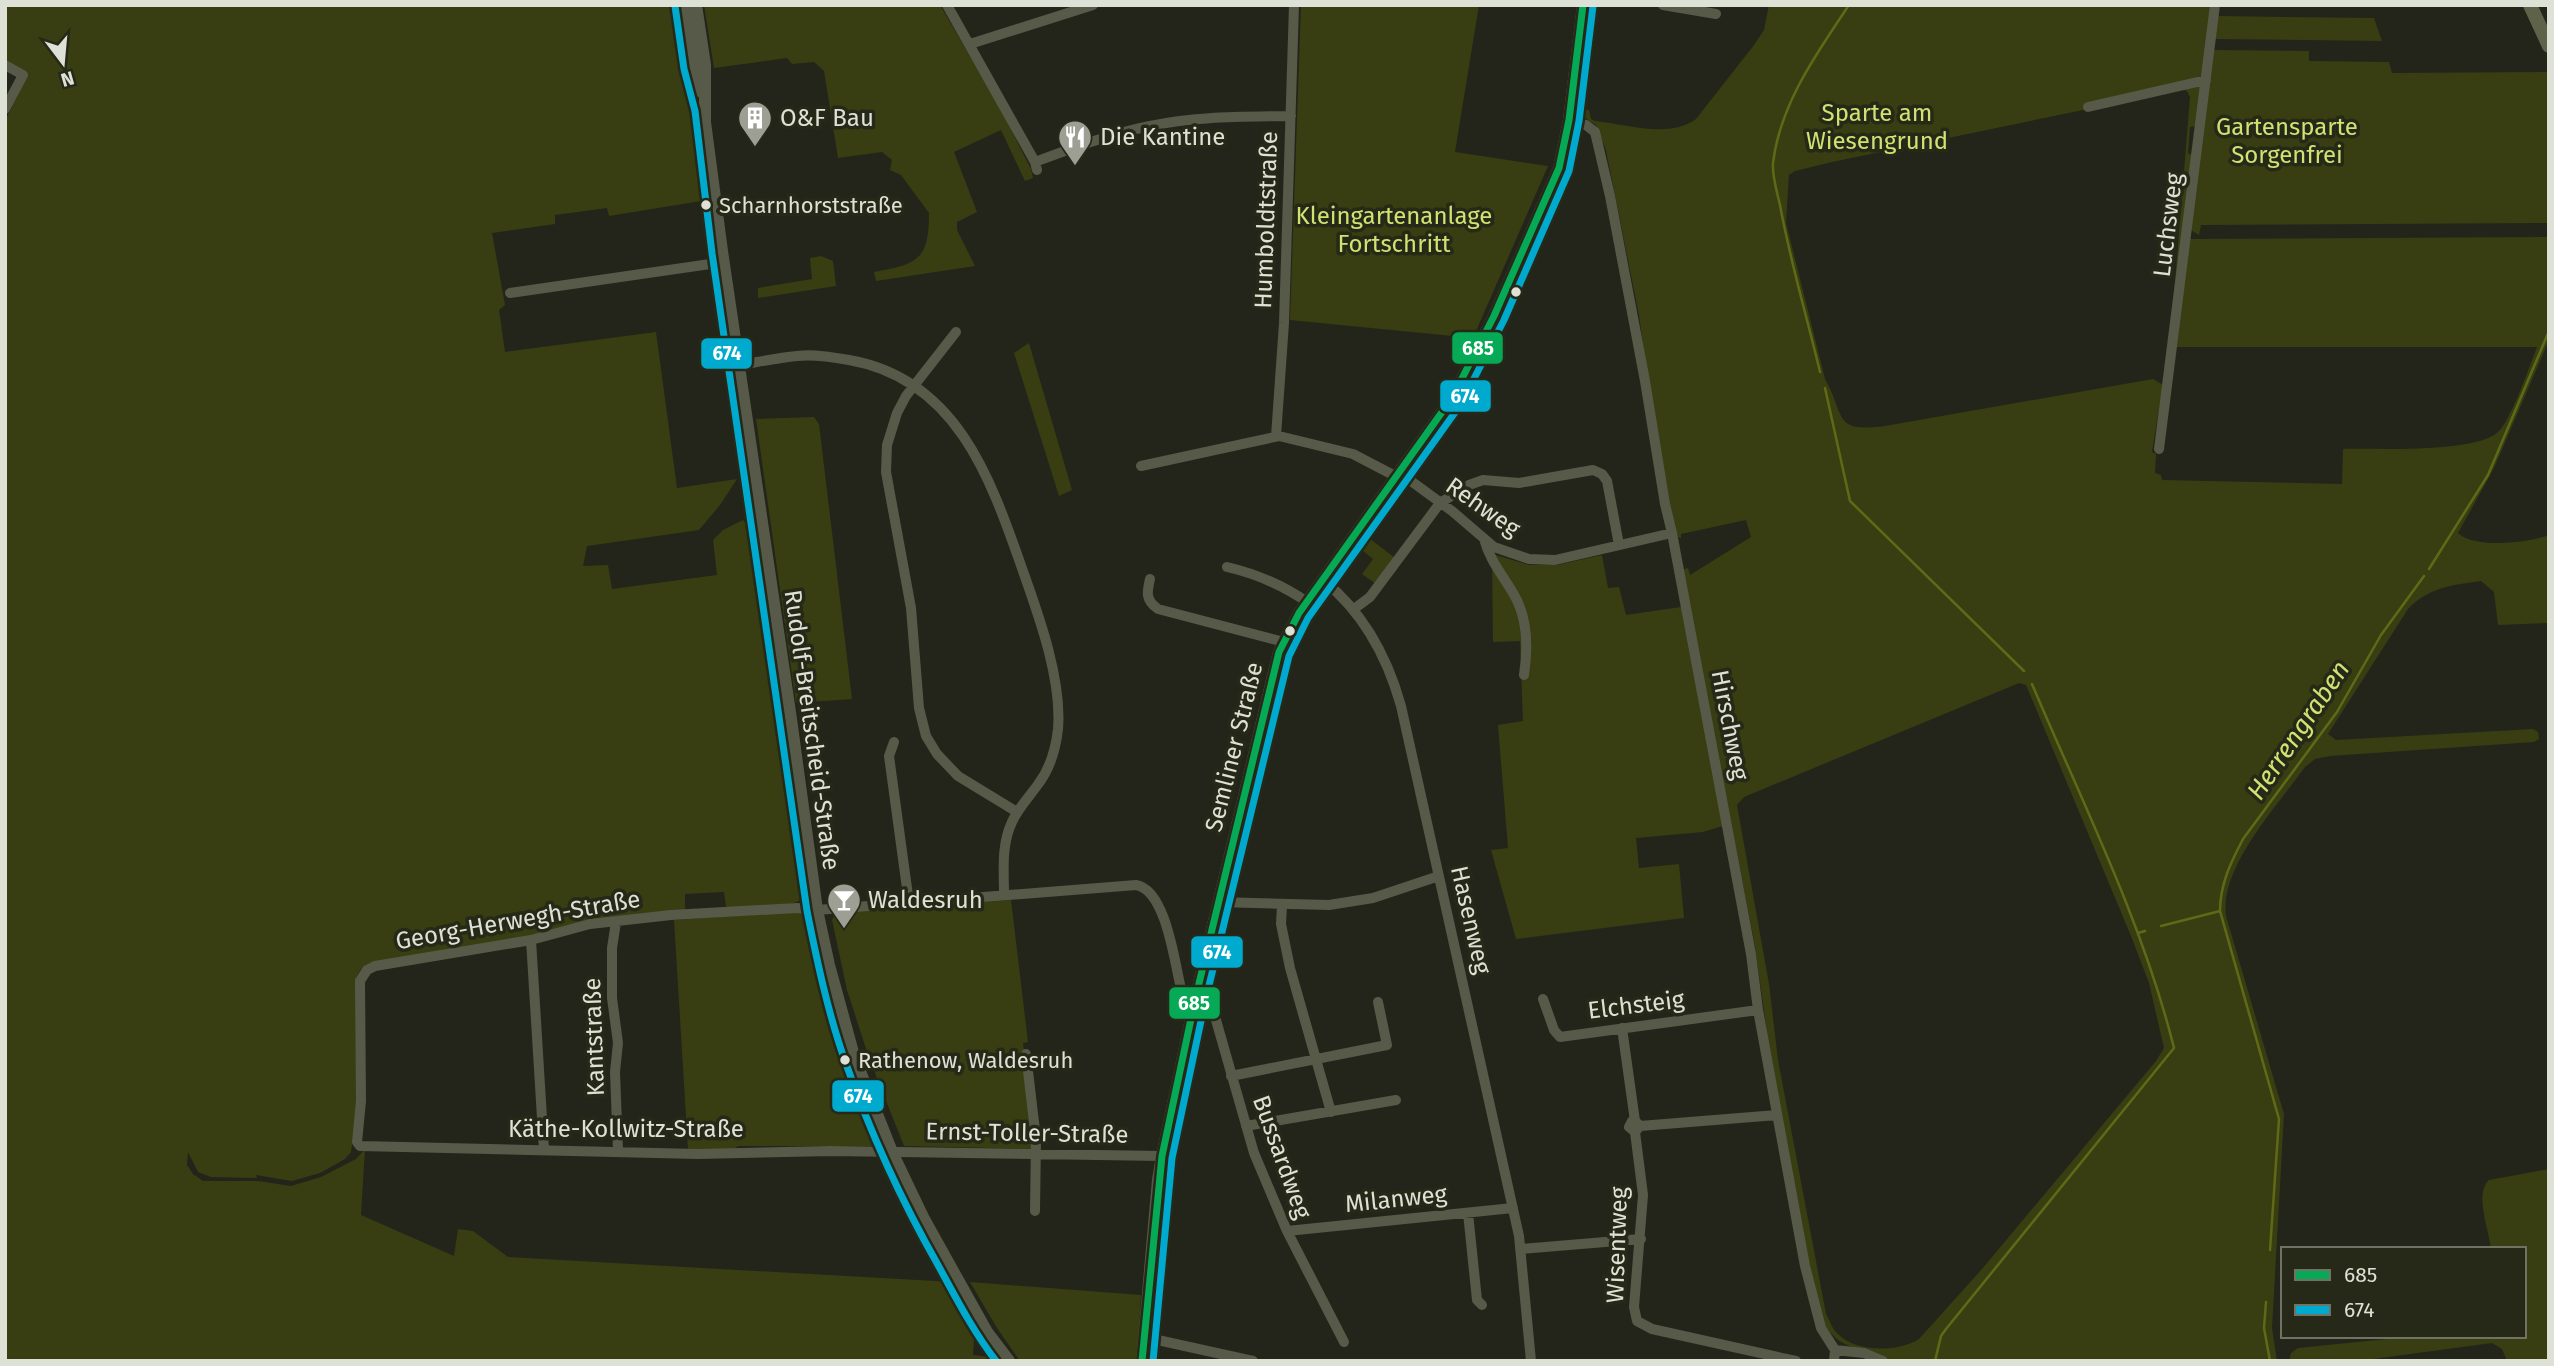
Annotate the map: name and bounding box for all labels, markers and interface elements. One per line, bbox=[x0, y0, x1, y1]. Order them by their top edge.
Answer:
north arrow bbox=[28, 28, 98, 98]
text: N bbox=[58, 66, 77, 92]
building icon: O&F Bau bbox=[736, 99, 774, 148]
park label: Sparte am Wiesengrund bbox=[1806, 99, 1948, 155]
place label: O&F Bau bbox=[780, 104, 874, 132]
park label: Gartensparte Sorgenfrei bbox=[2216, 113, 2358, 169]
restaurant icon: Die Kantine bbox=[1056, 118, 1094, 167]
place label: Die Kantine bbox=[1100, 123, 1225, 151]
street label: Humboldtstraße bbox=[1249, 131, 1283, 309]
street label: Luchsweg bbox=[2148, 171, 2188, 279]
place label: Scharnhorststraße bbox=[719, 192, 903, 219]
marker: Scharnhorststraße bbox=[699, 198, 713, 212]
park label: Kleingartenanlage Fortschritt bbox=[1296, 202, 1492, 258]
unlabelled marker bbox=[1509, 285, 1523, 299]
line badge: 685 bbox=[1451, 331, 1504, 365]
line badge: 674 bbox=[700, 337, 753, 370]
text: 685 bbox=[1462, 337, 1494, 360]
text: 674 bbox=[712, 342, 742, 365]
line badge: 674 bbox=[1439, 379, 1492, 413]
text: 674 bbox=[1450, 385, 1480, 408]
street label: Rehweg bbox=[1441, 471, 1526, 543]
street label: Rudolf-Breitscheid-Straße bbox=[778, 588, 846, 872]
unlabelled marker bbox=[1283, 624, 1297, 638]
water label: Herrengraben bbox=[2241, 655, 2356, 806]
street label: Semliner Straße bbox=[1199, 659, 1269, 835]
street label: Hirschweg bbox=[1706, 668, 1754, 783]
street label: Hasenweg bbox=[1445, 863, 1497, 977]
bar icon: Waldesruh bbox=[825, 881, 863, 930]
street label: Georg-Herwegh-Straße bbox=[394, 885, 642, 955]
place label: Waldesruh bbox=[868, 886, 983, 914]
line badge: 674 bbox=[1190, 935, 1244, 969]
text: 674 bbox=[1202, 941, 1232, 964]
street label: Kantstraße bbox=[578, 977, 610, 1097]
street label: Elchsteig bbox=[1586, 985, 1686, 1025]
line badge: 685 bbox=[1168, 986, 1221, 1020]
text: 685 bbox=[1178, 992, 1210, 1015]
place label: Rathenow, Waldesruh bbox=[858, 1047, 1073, 1074]
marker: Rathenow, Waldesruh bbox=[838, 1053, 852, 1067]
line badge: 674 bbox=[831, 1079, 885, 1113]
text: 674 bbox=[843, 1085, 873, 1108]
street label: Bussardweg bbox=[1247, 1091, 1317, 1223]
street label: Käthe-Kollwitz-Straße bbox=[508, 1115, 744, 1143]
street label: Ernst-Toller-Straße bbox=[925, 1117, 1129, 1149]
street label: Milanweg bbox=[1344, 1180, 1449, 1218]
street label: Wisentweg bbox=[1601, 1186, 1633, 1304]
legend bbox=[2281, 1247, 2526, 1338]
text: 685 bbox=[2344, 1262, 2377, 1288]
text: 674 bbox=[2344, 1297, 2374, 1323]

